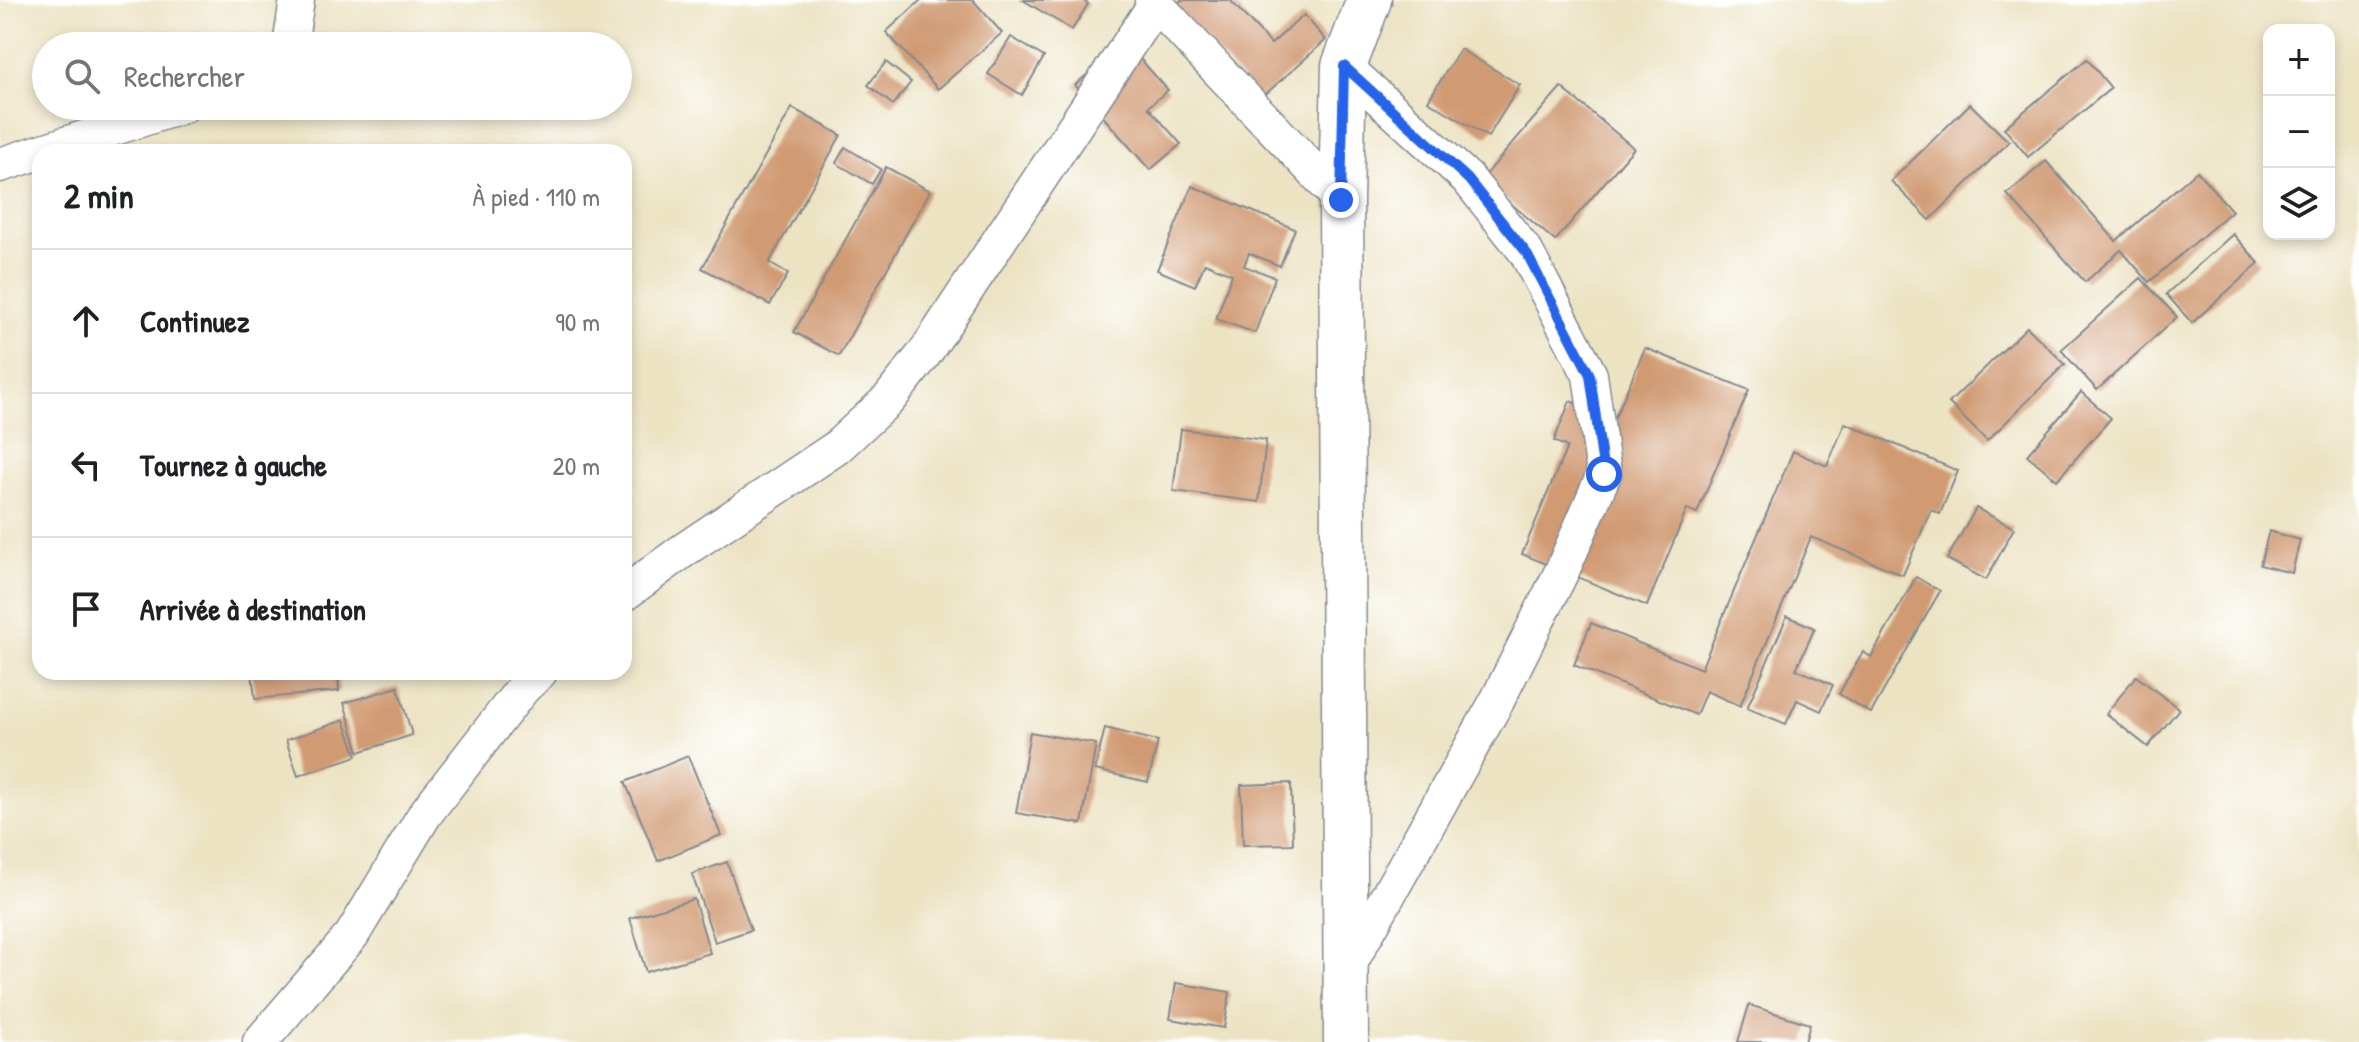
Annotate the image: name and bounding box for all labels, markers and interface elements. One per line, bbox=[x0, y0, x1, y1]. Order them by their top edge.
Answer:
map controls bbox=[2263, 24, 2335, 240]
button: + bbox=[2263, 24, 2335, 96]
search box bbox=[32, 32, 632, 120]
icon: search bbox=[60, 54, 104, 98]
text: Rechercher bbox=[124, 56, 245, 96]
button: − bbox=[2263, 96, 2335, 168]
button: layers bbox=[2263, 168, 2335, 240]
text: 2 min bbox=[64, 173, 134, 219]
text: À pied · 110 m bbox=[473, 179, 600, 214]
route end bbox=[1323, 182, 1359, 218]
icon: ahead bbox=[64, 299, 108, 343]
text: Continuez bbox=[140, 301, 249, 341]
text: 90 m bbox=[555, 304, 600, 339]
icon: left bbox=[64, 443, 108, 487]
text: Tournez à gauche bbox=[140, 445, 327, 485]
text: 20 m bbox=[553, 448, 600, 483]
route start bbox=[1586, 456, 1622, 492]
icon: arrive bbox=[64, 587, 108, 631]
text: Arrivée à destination bbox=[140, 589, 366, 629]

